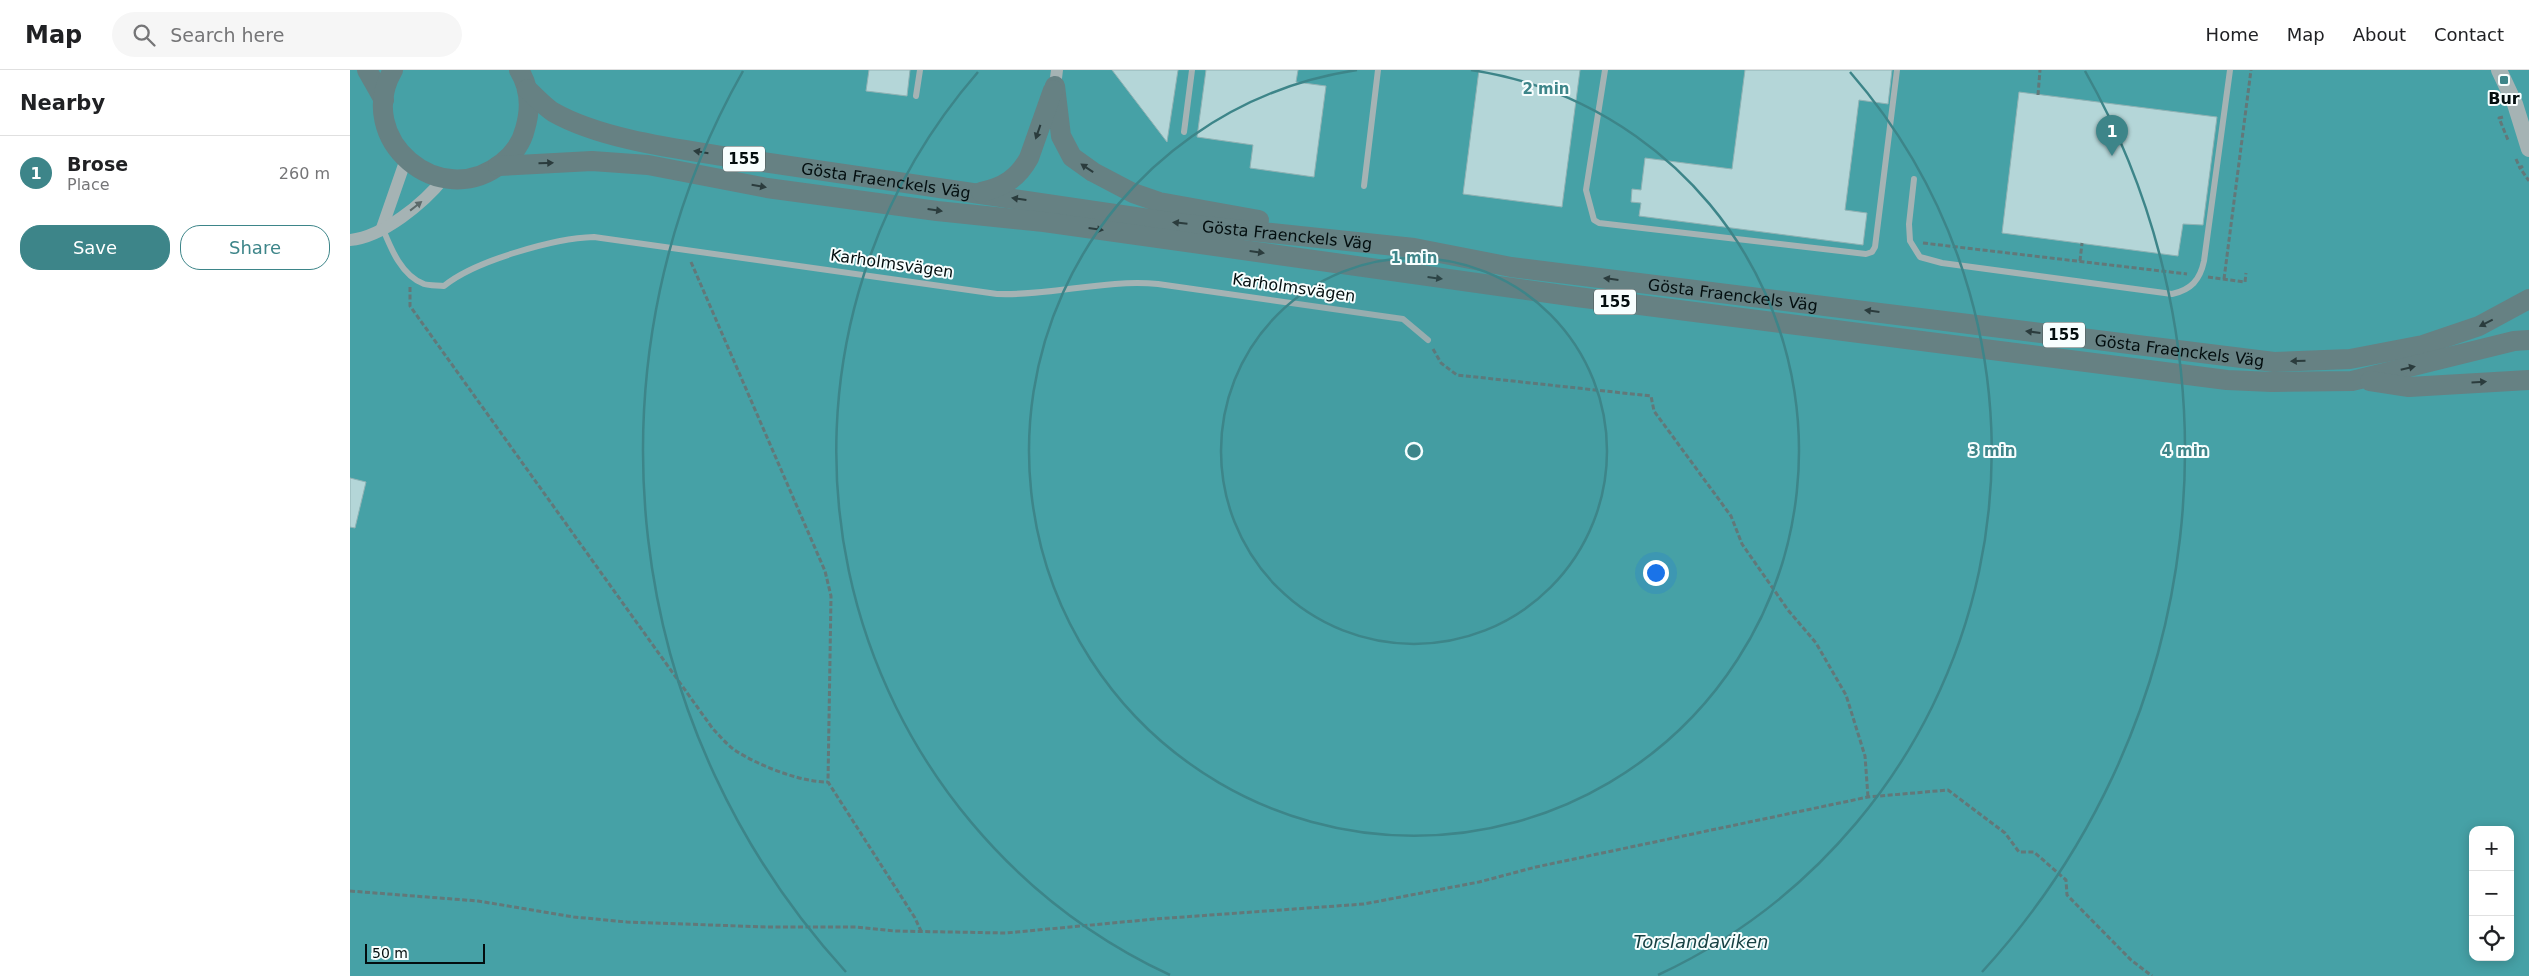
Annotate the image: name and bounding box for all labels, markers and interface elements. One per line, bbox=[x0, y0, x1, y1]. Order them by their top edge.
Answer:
search box bbox=[112, 12, 462, 57]
text: Map bbox=[25, 21, 82, 49]
icon: search bbox=[130, 21, 158, 49]
text: Search here bbox=[170, 24, 284, 46]
text: Home bbox=[2206, 24, 2259, 45]
text: Map bbox=[2287, 24, 2325, 45]
text: About bbox=[2353, 24, 2406, 45]
text: Contact bbox=[2434, 24, 2504, 45]
marker: Bur bbox=[2498, 74, 2510, 86]
text: 2 min bbox=[1522, 80, 1570, 98]
place label: Bur bbox=[2488, 89, 2520, 108]
text: Nearby bbox=[20, 91, 105, 115]
pin: 1 bbox=[2096, 115, 2128, 156]
one-way arrow bbox=[1034, 125, 1042, 140]
road number: 155 bbox=[723, 146, 765, 172]
one-way arrow bbox=[693, 148, 709, 156]
text: Brose bbox=[67, 153, 128, 175]
one-way arrow bbox=[539, 158, 555, 166]
street label: Gösta Fraenckels Väg bbox=[800, 159, 972, 203]
one-way arrow bbox=[1080, 163, 1094, 173]
text: 1 bbox=[30, 164, 42, 183]
text: 260 m bbox=[279, 164, 330, 183]
text: Place bbox=[67, 175, 110, 194]
one-way arrow bbox=[752, 183, 768, 191]
one-way arrow bbox=[1011, 195, 1027, 203]
one-way arrow bbox=[409, 201, 422, 212]
one-way arrow bbox=[927, 207, 943, 215]
street label: Gösta Fraenckels Väg bbox=[1201, 217, 1373, 254]
one-way arrow bbox=[1172, 219, 1188, 227]
button: Save bbox=[20, 225, 170, 270]
button: Share bbox=[180, 225, 330, 270]
one-way arrow bbox=[1088, 225, 1104, 233]
street label: Karholmsvägen bbox=[829, 245, 955, 282]
one-way arrow bbox=[1249, 248, 1265, 256]
text: 1 min bbox=[1390, 249, 1438, 267]
street label: Karholmsvägen bbox=[1231, 269, 1357, 306]
one-way arrow bbox=[1427, 274, 1443, 282]
one-way arrow bbox=[1603, 275, 1619, 283]
street label: Gösta Fraenckels Väg bbox=[1647, 275, 1819, 315]
road number: 155 bbox=[1594, 290, 1636, 314]
one-way arrow bbox=[1863, 307, 1879, 315]
one-way arrow bbox=[2479, 319, 2493, 327]
road number: 155 bbox=[2043, 322, 2085, 348]
one-way arrow bbox=[2025, 327, 2041, 335]
street label: Gösta Fraenckels Väg bbox=[2093, 331, 2266, 371]
one-way arrow bbox=[2290, 357, 2306, 365]
one-way arrow bbox=[2401, 364, 2416, 372]
one-way arrow bbox=[2471, 377, 2487, 385]
centre of rings bbox=[1405, 442, 1423, 460]
text: 3 min bbox=[1968, 442, 2016, 460]
text: 4 min bbox=[2161, 442, 2209, 460]
your location bbox=[1643, 560, 1669, 586]
map controls bbox=[2469, 826, 2514, 961]
button: + bbox=[2469, 826, 2514, 871]
button: − bbox=[2469, 871, 2514, 916]
button: locate bbox=[2469, 916, 2514, 961]
water label: Torslandaviken bbox=[1633, 931, 1769, 952]
scale bar bbox=[365, 941, 485, 964]
text: 50 m bbox=[372, 945, 408, 961]

